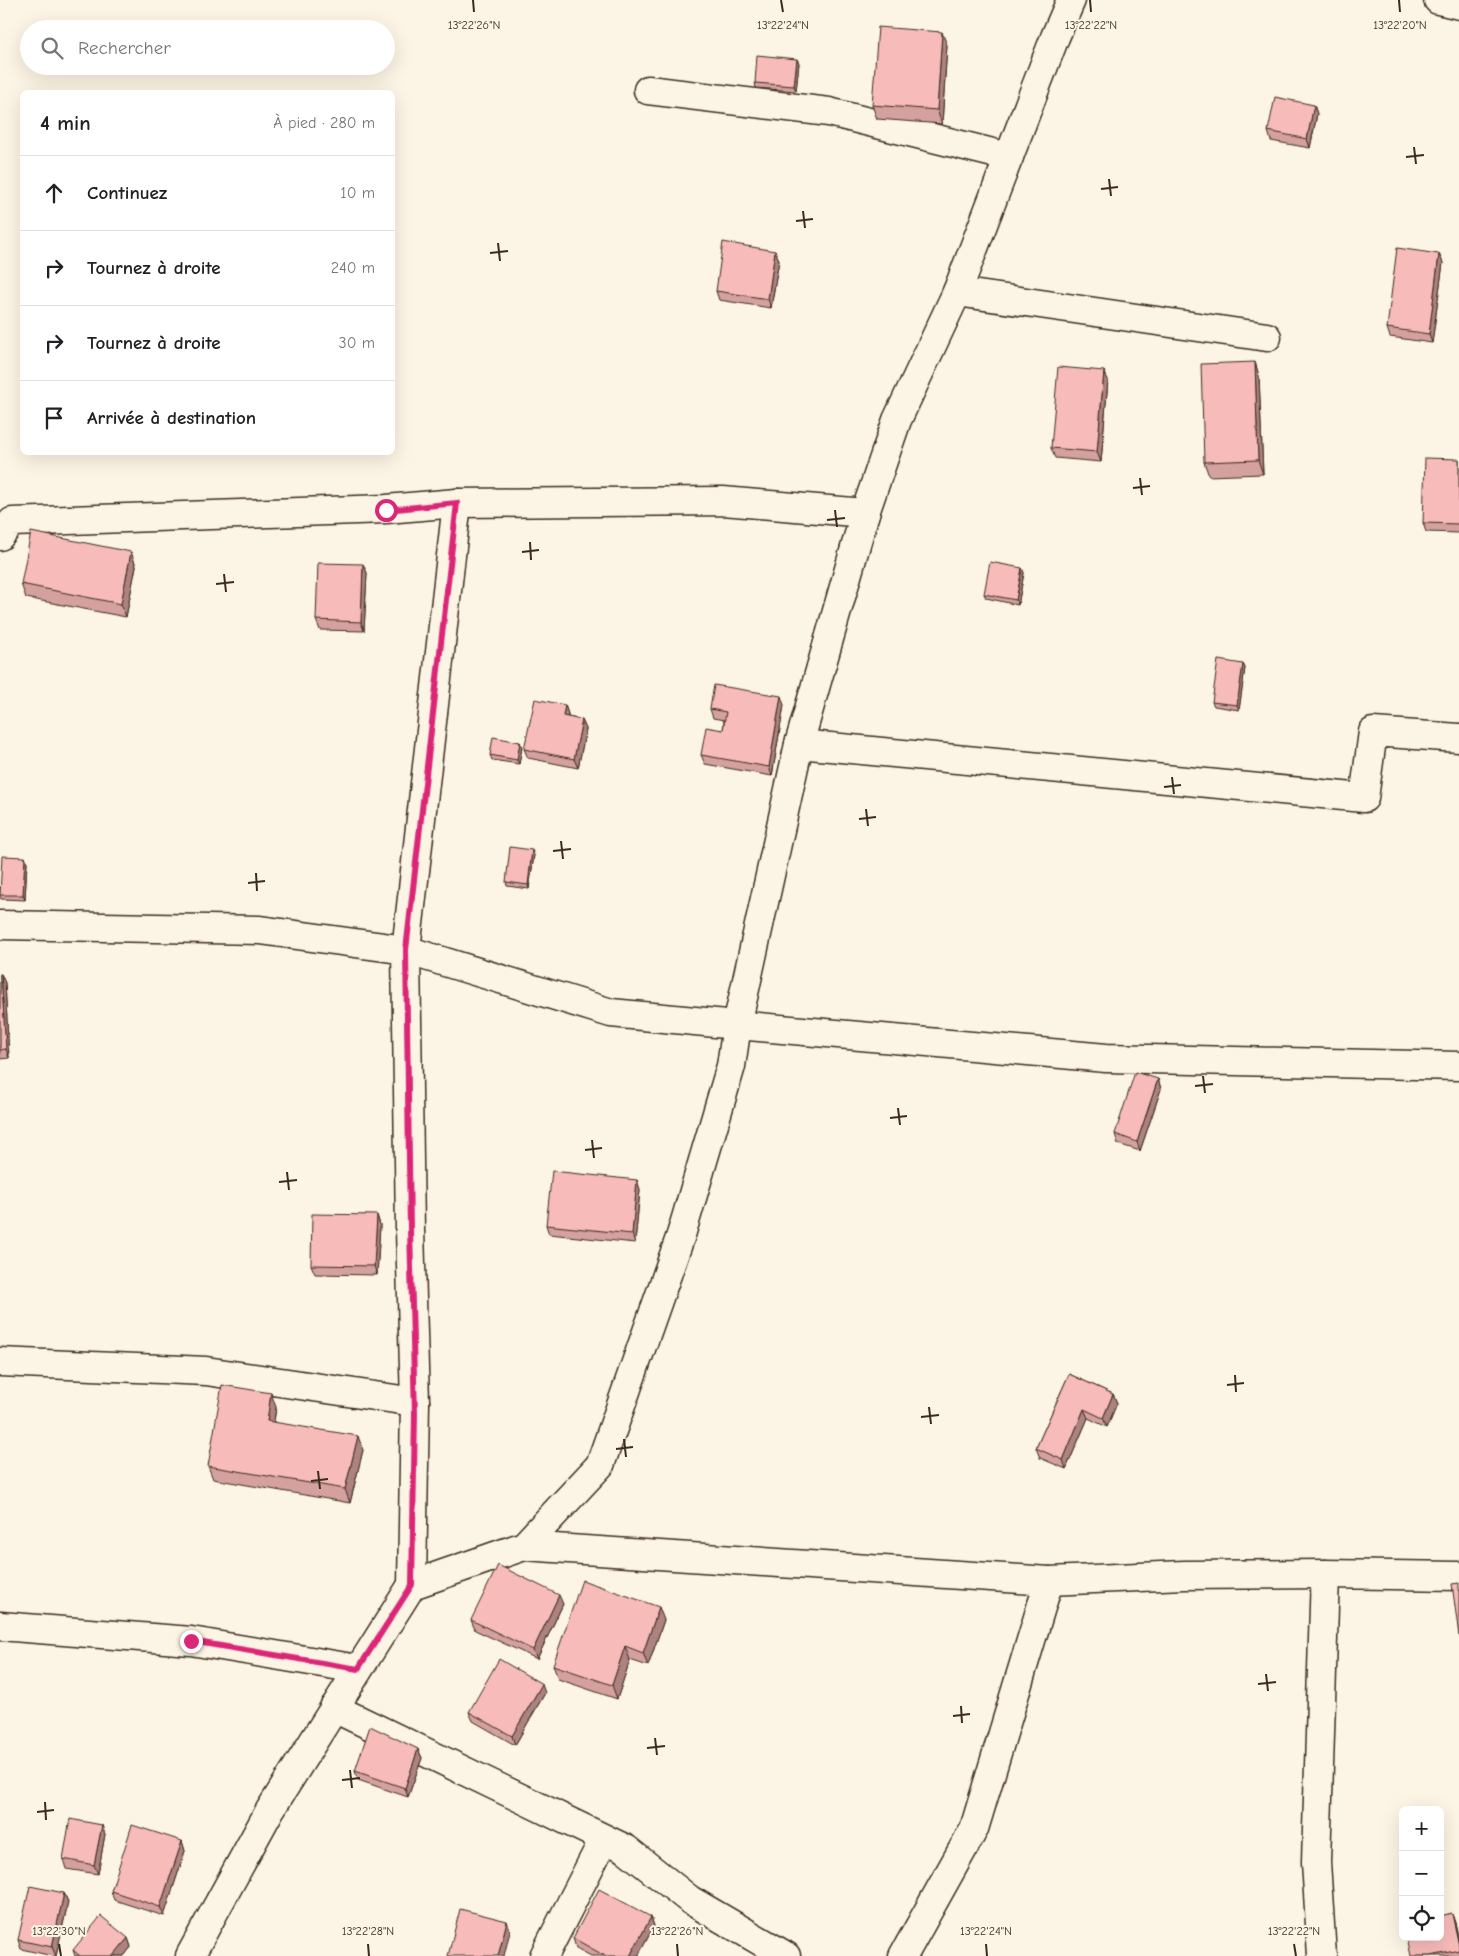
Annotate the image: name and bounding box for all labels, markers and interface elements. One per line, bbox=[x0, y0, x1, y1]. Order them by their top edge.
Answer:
text: 13°22'26"N bbox=[448, 18, 500, 32]
text: 13°22'24"N bbox=[757, 18, 809, 32]
text: 13°22'22"N bbox=[1065, 18, 1117, 32]
text: 13°22'20"N bbox=[1373, 18, 1427, 32]
search box bbox=[20, 20, 395, 75]
icon: search bbox=[38, 34, 66, 62]
text: Rechercher bbox=[78, 37, 171, 59]
text: 4 min bbox=[40, 111, 91, 135]
text: À pied · 280 m bbox=[273, 114, 375, 132]
icon: ahead bbox=[40, 179, 68, 207]
text: Continuez bbox=[87, 182, 167, 204]
text: 10 m bbox=[340, 184, 375, 202]
icon: right bbox=[40, 254, 68, 282]
text: Tournez à droite bbox=[87, 257, 221, 279]
text: 240 m bbox=[331, 259, 375, 277]
icon: right bbox=[40, 329, 68, 357]
text: Tournez à droite bbox=[87, 332, 221, 354]
text: 30 m bbox=[339, 334, 375, 352]
icon: arrive bbox=[40, 404, 68, 432]
text: Arrivée à destination bbox=[87, 407, 256, 429]
route start bbox=[375, 499, 398, 522]
route end bbox=[180, 1630, 203, 1653]
map controls bbox=[1399, 1806, 1444, 1941]
button: + bbox=[1399, 1806, 1444, 1851]
button: − bbox=[1399, 1851, 1444, 1896]
button: locate bbox=[1399, 1896, 1444, 1941]
text: 13°22'30"N bbox=[32, 1924, 86, 1938]
text: 13°22'28"N bbox=[342, 1924, 394, 1938]
text: 13°22'26"N bbox=[651, 1924, 703, 1938]
text: 13°22'24"N bbox=[960, 1924, 1012, 1938]
text: 13°22'22"N bbox=[1268, 1924, 1320, 1938]

